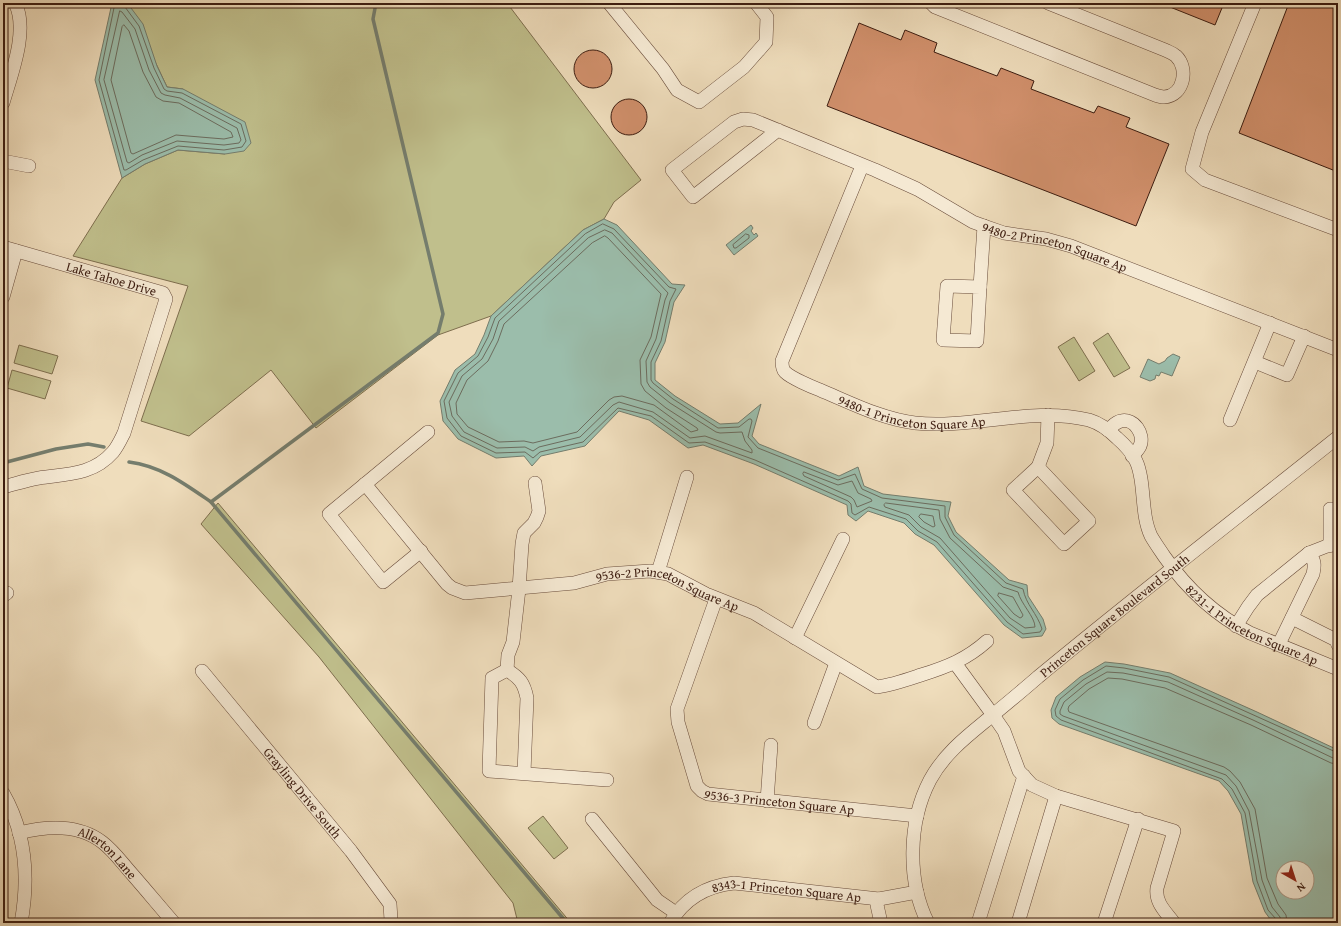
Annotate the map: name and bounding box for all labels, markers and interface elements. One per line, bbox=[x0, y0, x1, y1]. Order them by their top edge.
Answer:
street label: 9480-2 Princeton Square Ap bbox=[980, 217, 1130, 277]
street label: Lake Tahoe Drive bbox=[64, 256, 159, 300]
street label: 9480-1 Princeton Square Ap bbox=[835, 389, 986, 434]
street label: Princeton Square Boulevard South bbox=[1035, 549, 1194, 682]
street label: 9536-2 Princeton Square Ap bbox=[593, 562, 742, 616]
street label: 8231-1 Princeton Square Ap bbox=[1181, 580, 1321, 669]
street label: Grayling Drive South bbox=[259, 743, 347, 843]
street label: 9536-3 Princeton Square Ap bbox=[700, 784, 855, 819]
street label: Allerton Lane bbox=[76, 821, 142, 883]
north arrow bbox=[1275, 860, 1315, 900]
street label: 8343-1 Princeton Square Ap bbox=[709, 873, 862, 906]
text: N bbox=[1293, 879, 1309, 897]

